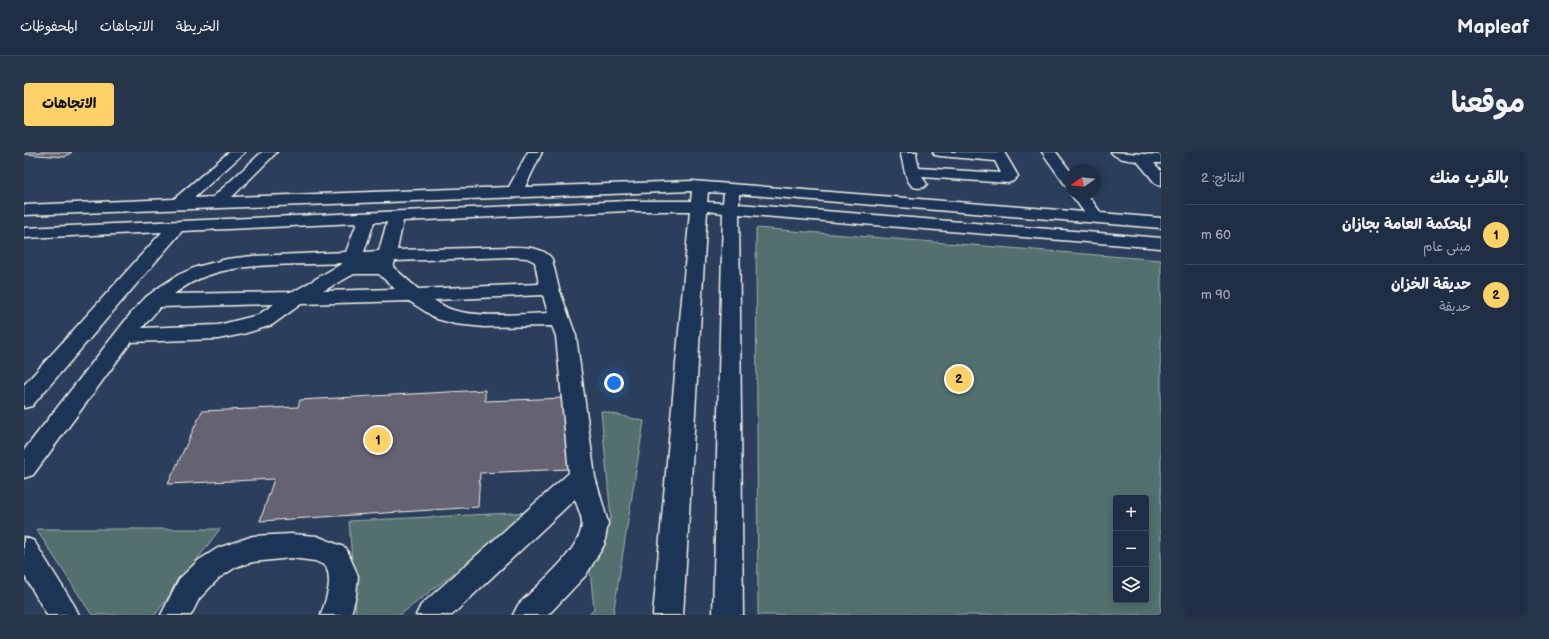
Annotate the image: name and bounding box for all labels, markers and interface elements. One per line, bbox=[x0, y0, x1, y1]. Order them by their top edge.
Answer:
text: Mapleaf bbox=[1457, 16, 1529, 39]
text: المحفوظات bbox=[20, 18, 78, 35]
text: الاتجاهات bbox=[100, 18, 154, 35]
text: الخريطة bbox=[176, 18, 219, 35]
button: الاتجاهات bbox=[24, 83, 114, 126]
text: موقعنا bbox=[1451, 87, 1525, 120]
north arrow bbox=[1065, 164, 1101, 200]
text: بالقرب منك bbox=[1430, 168, 1509, 188]
text: النتائج: 2 bbox=[1201, 170, 1245, 186]
text: المحكمة العامة بجازان bbox=[1342, 215, 1471, 234]
text: 60 m bbox=[1201, 227, 1231, 243]
text: 1 bbox=[1493, 227, 1499, 243]
text: مبنى عام bbox=[1423, 239, 1471, 255]
text: حديقة الخزان bbox=[1391, 275, 1471, 294]
text: 90 m bbox=[1201, 287, 1230, 303]
text: 2 bbox=[1492, 287, 1500, 303]
text: حديقة bbox=[1439, 299, 1471, 315]
pin: 2 bbox=[946, 364, 972, 394]
your location bbox=[604, 373, 624, 393]
pin: 1 bbox=[365, 425, 391, 455]
map controls bbox=[1113, 495, 1149, 603]
button: + bbox=[1113, 495, 1149, 531]
button: − bbox=[1113, 531, 1149, 567]
button: layers bbox=[1113, 567, 1149, 603]

